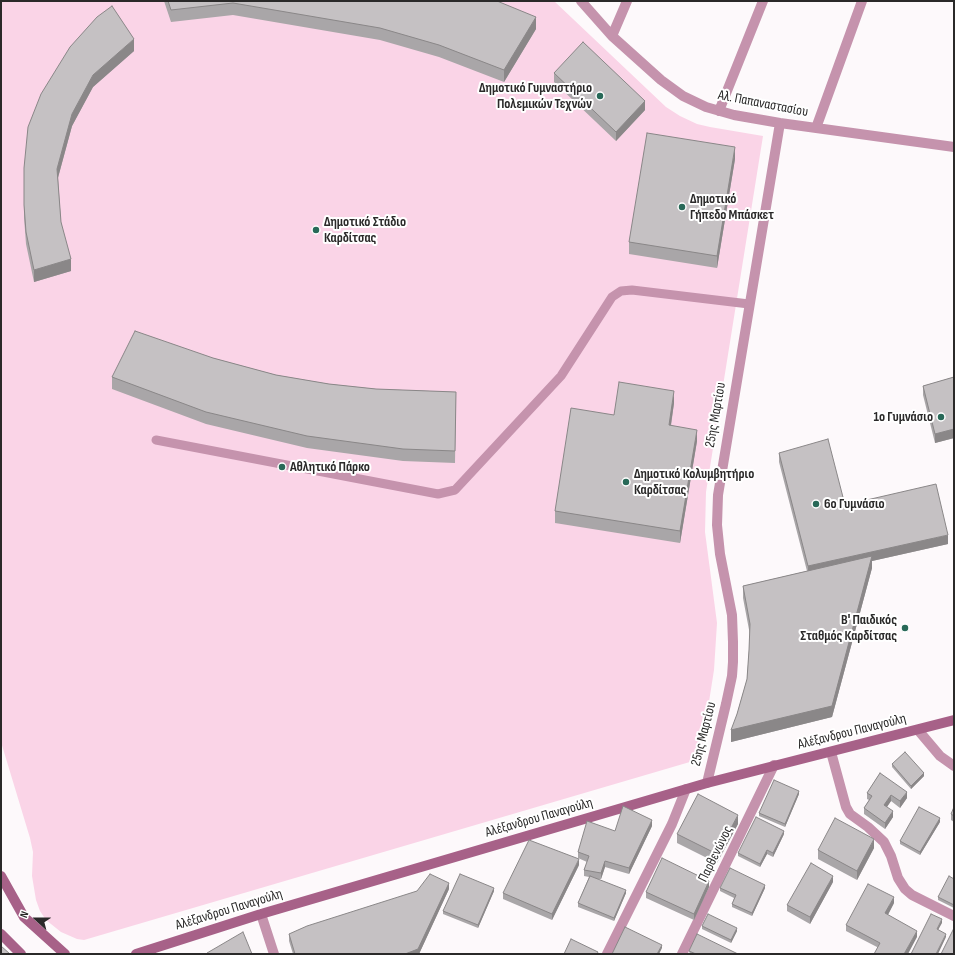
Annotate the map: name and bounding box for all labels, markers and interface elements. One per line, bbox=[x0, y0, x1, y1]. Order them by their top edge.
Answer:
place label: Δημοτικό Γυμναστήριο Πολεμικών Τεχνών bbox=[479, 80, 592, 112]
street label: Αλ. Παπαναστασίου bbox=[717, 87, 809, 121]
marker: Δημοτικό Γυμναστήριο Πολεμικών Τεχνών bbox=[595, 91, 605, 101]
place label: Δημοτικό Γήπεδο Μπάσκετ bbox=[690, 191, 774, 224]
marker: Δημοτικό Γήπεδο Μπάσκετ bbox=[677, 202, 687, 212]
place label: Δημοτικό Στάδιο Καρδίτσας bbox=[324, 214, 406, 246]
marker: Δημοτικό Στάδιο Καρδίτσας bbox=[311, 225, 321, 235]
street label: 25ης Μαρτίου bbox=[702, 381, 730, 449]
place label: 1ο Γυμνάσιο bbox=[873, 409, 933, 425]
marker: 1ο Γυμνάσιο bbox=[936, 412, 946, 422]
place label: Αθλητικό Πάρκο bbox=[290, 459, 370, 475]
marker: Αθλητικό Πάρκο bbox=[277, 462, 287, 472]
place label: Δημοτικό Κολυμβητήριο Καρδίτσας bbox=[634, 466, 754, 498]
marker: Δημοτικό Κολυμβητήριο Καρδίτσας bbox=[621, 477, 631, 487]
place label: 6ο Γυμνάσιο bbox=[824, 496, 885, 512]
marker: 6ο Γυμνάσιο bbox=[811, 499, 821, 509]
place label: Β' Παιδικός Σταθμός Καρδίτσας bbox=[800, 612, 897, 644]
marker: Β' Παιδικός Σταθμός Καρδίτσας bbox=[900, 623, 910, 633]
street label: 25ης Μαρτίου bbox=[688, 700, 720, 768]
street label: Αλέξανδρου Παναγούλη bbox=[796, 710, 908, 754]
street label: Αλέξανδρου Παναγούλη bbox=[483, 795, 595, 841]
street label: Παρθενώνος bbox=[695, 823, 737, 885]
street label: Αλέξανδρου Παναγούλη bbox=[174, 886, 284, 934]
north arrow bbox=[16, 899, 56, 939]
text: N bbox=[17, 909, 31, 920]

